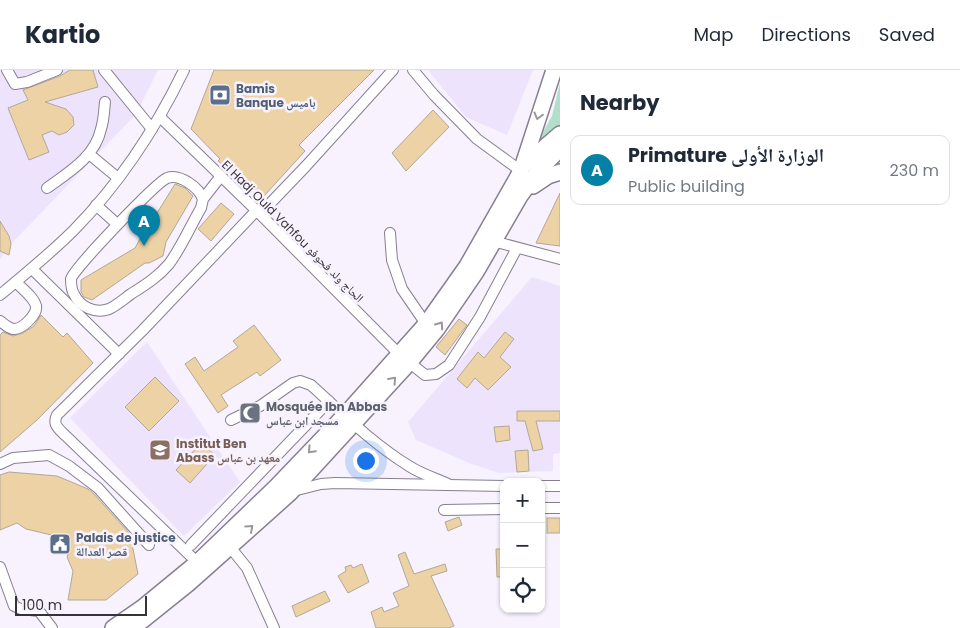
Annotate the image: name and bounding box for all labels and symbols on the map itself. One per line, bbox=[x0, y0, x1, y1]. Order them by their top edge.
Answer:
place label: Bamis Banque باميس bbox=[236, 80, 316, 111]
bank icon: Bamis Banque باميس bbox=[208, 83, 232, 107]
one-way arrow bbox=[533, 112, 544, 121]
street label: El Hadj Ould Vahfou الحاج ولد فحوفو bbox=[218, 156, 368, 306]
pin: A bbox=[128, 205, 160, 246]
one-way arrow bbox=[434, 322, 442, 331]
one-way arrow bbox=[387, 377, 396, 386]
place label: Mosquée Ibn Abbas مسجد ابن عباس bbox=[266, 398, 388, 429]
mosque icon: Mosquée Ibn Abbas مسجد ابن عباس bbox=[238, 401, 262, 425]
place label: Institut Ben Abass معهد بن عباس bbox=[176, 435, 281, 466]
school or university icon: Institut Ben Abass معهد بن عباس bbox=[148, 438, 172, 462]
one-way arrow bbox=[308, 444, 317, 453]
your location bbox=[353, 448, 379, 474]
one-way arrow bbox=[244, 525, 253, 534]
place label: Palais de justice قصر العدالة bbox=[76, 529, 176, 560]
public building icon: Palais de justice قصر العدالة bbox=[48, 532, 72, 556]
scale bar bbox=[15, 593, 148, 616]

